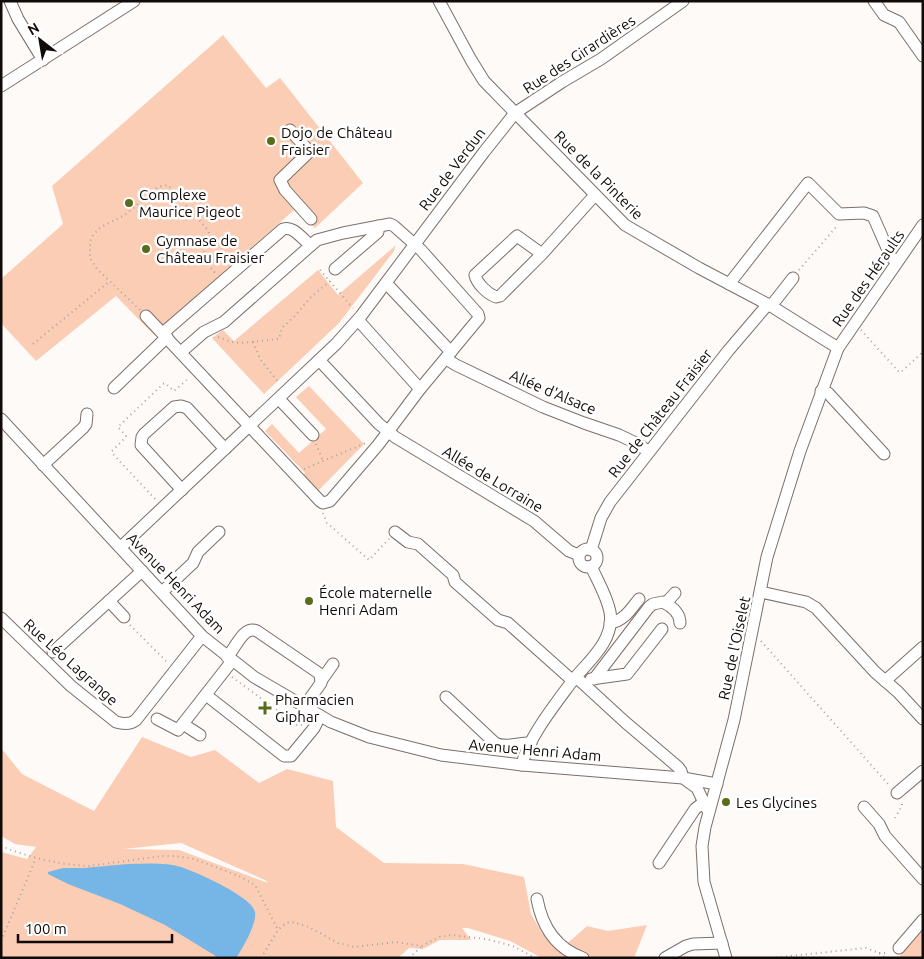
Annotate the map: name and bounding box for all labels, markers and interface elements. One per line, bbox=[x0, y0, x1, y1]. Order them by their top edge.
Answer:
street label: Rue des Girardières bbox=[520, 11, 638, 97]
north arrow bbox=[15, 15, 65, 65]
text: N bbox=[25, 19, 42, 38]
place label: Dojo de Château Fraisier bbox=[281, 124, 393, 158]
street label: Rue de Verdun bbox=[415, 124, 489, 214]
street label: Rue de la Pinterie bbox=[551, 127, 647, 223]
marker: Dojo de Château Fraisier bbox=[265, 135, 277, 147]
place label: Complexe Maurice Pigeot bbox=[139, 186, 241, 220]
marker: Complexe Maurice Pigeot bbox=[123, 197, 135, 209]
street label: Rue des Héraults bbox=[828, 227, 908, 329]
place label: Gymnase de Château Fraisier bbox=[156, 232, 264, 266]
marker: Gymnase de Château Fraisier bbox=[140, 243, 152, 255]
street label: Rue de Château Fraisier bbox=[605, 345, 716, 481]
street label: Allée d'Alsace bbox=[507, 366, 599, 418]
street label: Allée de Lorraine bbox=[440, 442, 546, 516]
street label: Avenue Henri Adam bbox=[124, 529, 228, 637]
place label: École maternelle Henri Adam bbox=[319, 584, 432, 618]
street label: Rue de l'Oiselet bbox=[715, 594, 753, 701]
marker: École maternelle Henri Adam bbox=[303, 595, 315, 607]
street label: Rue Léo Lagrange bbox=[21, 615, 121, 709]
place label: Pharmacien Giphar bbox=[275, 691, 354, 725]
marker: Pharmacien Giphar bbox=[259, 702, 271, 714]
street label: Avenue Henri Adam bbox=[468, 736, 602, 764]
place label: Les Glycines bbox=[736, 794, 817, 811]
marker: Les Glycines bbox=[720, 796, 732, 808]
scale bar bbox=[18, 912, 171, 944]
text: 100 m bbox=[25, 920, 67, 937]

